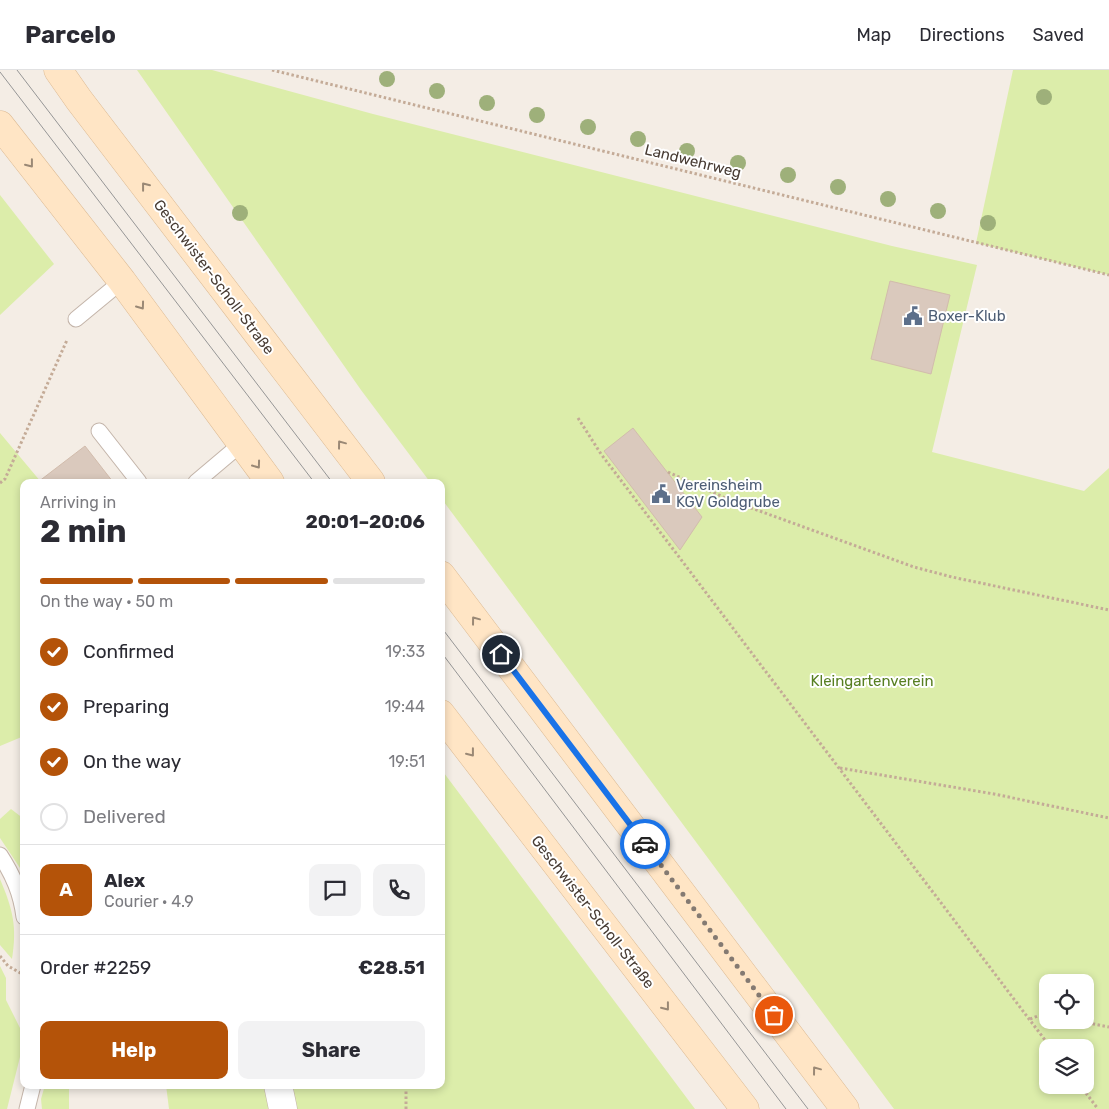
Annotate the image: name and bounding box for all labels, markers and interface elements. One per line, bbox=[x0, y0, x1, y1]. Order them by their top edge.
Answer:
text: Parcelo bbox=[25, 21, 116, 49]
text: Map bbox=[856, 24, 891, 46]
text: Directions bbox=[919, 24, 1005, 46]
text: Saved bbox=[1033, 24, 1084, 46]
street label: Landwehrweg bbox=[643, 140, 743, 182]
one-way arrow bbox=[25, 158, 34, 167]
one-way arrow bbox=[142, 182, 151, 192]
street label: Geschwister-Scholl-Straße bbox=[150, 196, 278, 358]
one-way arrow bbox=[135, 300, 143, 309]
public building icon: Boxer-Klub bbox=[902, 305, 924, 327]
place label: Boxer-Klub bbox=[928, 307, 1006, 325]
one-way arrow bbox=[339, 441, 347, 450]
one-way arrow bbox=[251, 459, 260, 469]
place label: Vereinsheim KGV Goldgrube bbox=[676, 476, 780, 511]
public building icon: Vereinsheim KGV Goldgrube bbox=[650, 483, 672, 505]
text: Arriving in bbox=[40, 493, 116, 512]
text: 20:01–20:06 bbox=[305, 510, 425, 533]
text: 2 min bbox=[40, 512, 127, 550]
text: On the way · 50 m bbox=[40, 592, 173, 611]
one-way arrow bbox=[472, 616, 481, 626]
pin bbox=[480, 633, 522, 675]
icon: check bbox=[40, 638, 68, 666]
text: Confirmed bbox=[83, 640, 174, 663]
icon: home bbox=[487, 640, 515, 668]
text: 19:33 bbox=[385, 642, 425, 661]
park label: Kleingartenverein bbox=[811, 672, 933, 690]
icon: check bbox=[40, 693, 68, 721]
text: Preparing bbox=[83, 695, 169, 718]
text: 19:44 bbox=[385, 697, 425, 716]
one-way arrow bbox=[465, 747, 474, 757]
icon: check bbox=[40, 748, 68, 776]
text: On the way bbox=[83, 750, 181, 773]
text: 19:51 bbox=[388, 752, 425, 771]
text: Delivered bbox=[83, 805, 166, 828]
courier bbox=[620, 819, 670, 869]
icon: car bbox=[631, 830, 659, 858]
street label: Geschwister-Scholl-Straße bbox=[528, 832, 658, 992]
button: chat bbox=[309, 864, 361, 916]
button: phone bbox=[373, 864, 425, 916]
text: Alex bbox=[104, 869, 145, 892]
text: A bbox=[59, 878, 73, 901]
text: Courier · 4.9 bbox=[104, 892, 194, 911]
text: Order #2259 bbox=[40, 956, 151, 979]
text: €28.51 bbox=[358, 956, 425, 979]
map controls bbox=[1039, 974, 1094, 1094]
button: locate bbox=[1039, 974, 1094, 1029]
pin bbox=[753, 994, 795, 1036]
one-way arrow bbox=[660, 1001, 669, 1011]
icon: bag bbox=[760, 1001, 788, 1029]
button: Help bbox=[40, 1021, 228, 1079]
button: Share bbox=[238, 1021, 425, 1079]
button: layers bbox=[1039, 1039, 1094, 1094]
one-way arrow bbox=[813, 1067, 821, 1076]

